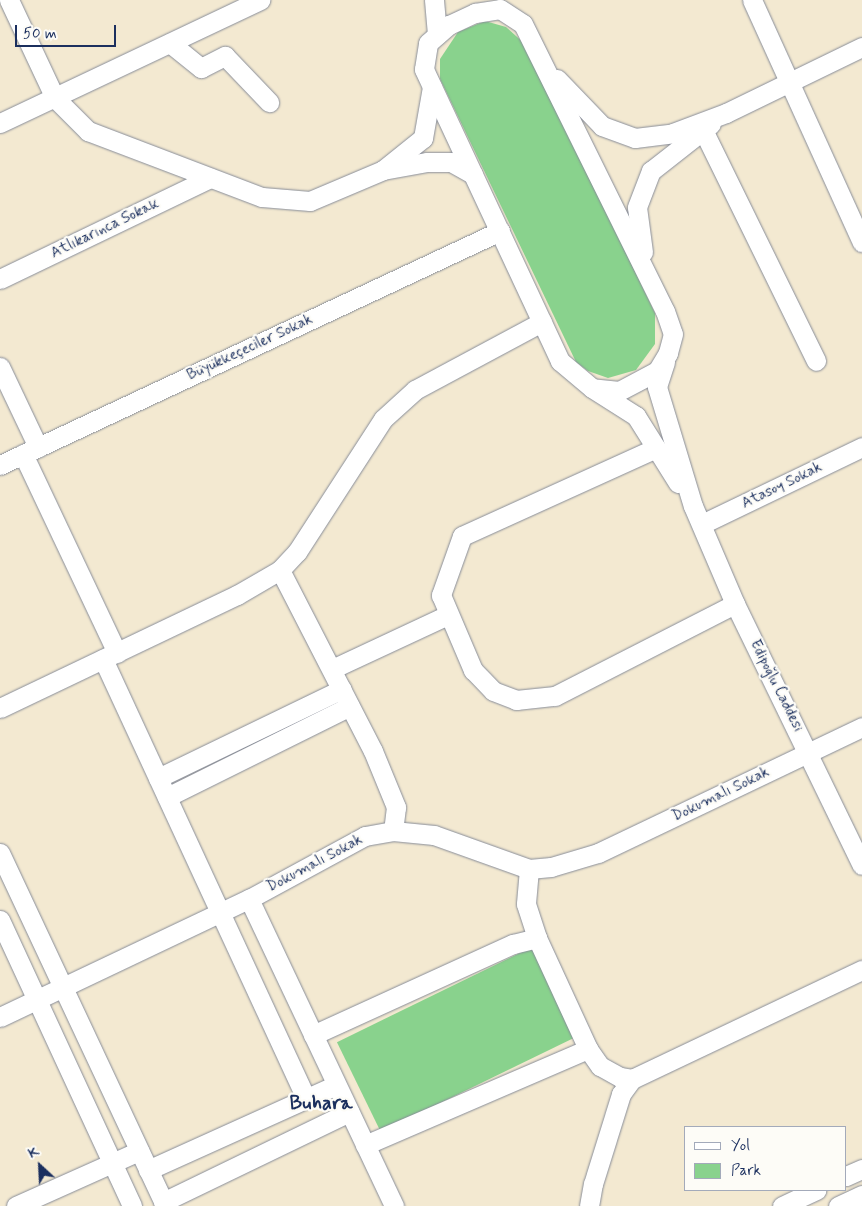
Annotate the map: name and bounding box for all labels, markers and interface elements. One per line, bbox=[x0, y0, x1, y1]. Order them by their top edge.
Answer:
scale bar bbox=[18, 15, 119, 47]
text: 50 m bbox=[23, 24, 57, 44]
street label: Atlıkarınca Sokak bbox=[49, 195, 161, 263]
street label: Büyükkeçeciler Sokak bbox=[184, 311, 316, 385]
street label: Atasoy Sokak bbox=[739, 459, 825, 513]
street label: Edipoğlu Caddesi bbox=[744, 636, 808, 736]
street label: Dokumalı Sokak bbox=[670, 764, 772, 826]
street label: Dokumalı Sokak bbox=[264, 831, 366, 897]
district label: Buhara bbox=[289, 1091, 353, 1115]
legend bbox=[684, 1126, 847, 1191]
text: Yol bbox=[731, 1136, 750, 1156]
north arrow bbox=[15, 1141, 65, 1191]
text: K bbox=[25, 1142, 42, 1163]
text: Park bbox=[731, 1161, 761, 1181]

